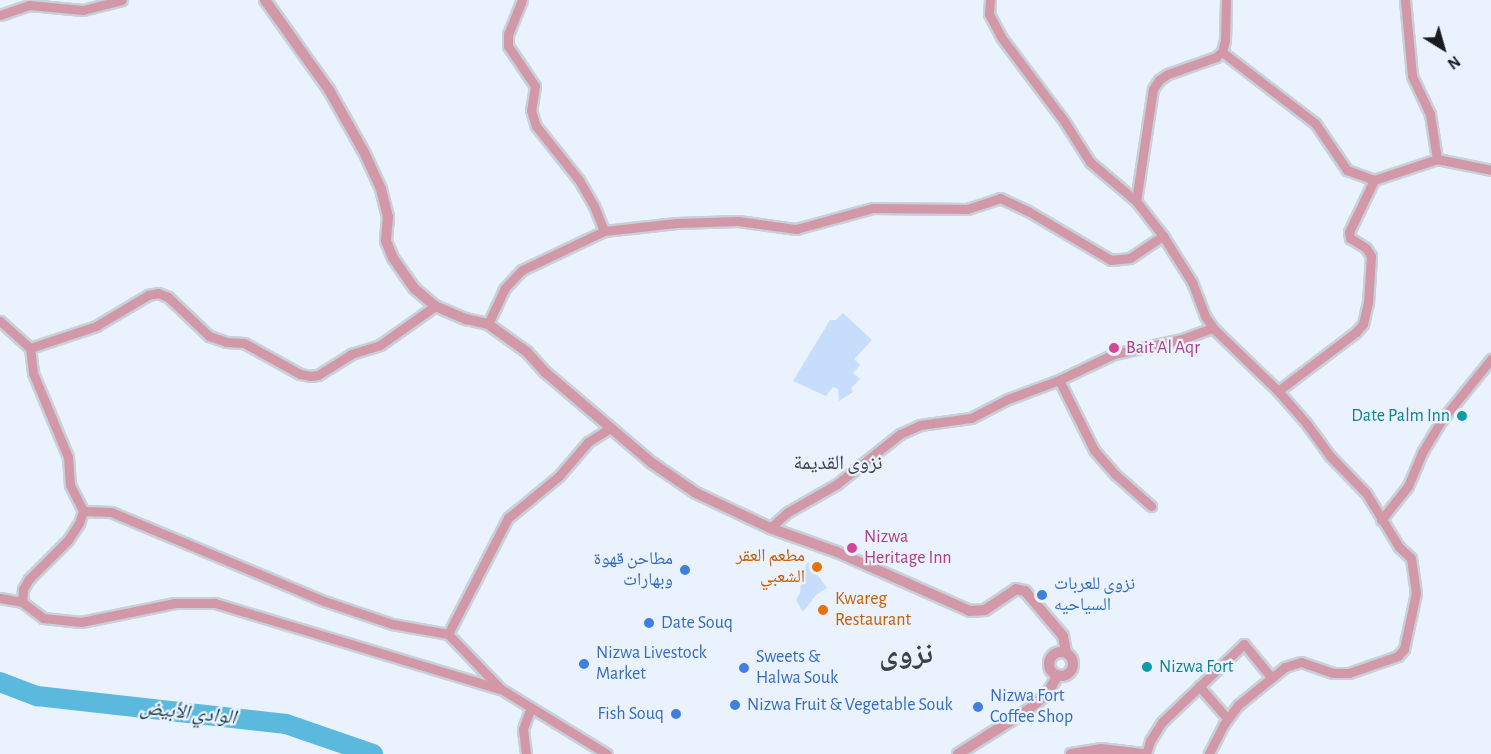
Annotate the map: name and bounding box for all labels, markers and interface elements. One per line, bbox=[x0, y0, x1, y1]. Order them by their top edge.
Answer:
north arrow bbox=[1413, 18, 1473, 78]
text: N bbox=[1445, 53, 1463, 72]
place label: Bait Al Aqr bbox=[1126, 337, 1200, 359]
marker: Bait Al Aqr bbox=[1107, 341, 1121, 355]
place label: Date Palm Inn bbox=[1351, 405, 1450, 427]
marker: Date Palm Inn bbox=[1455, 409, 1469, 423]
district label: نزوى القديمة bbox=[794, 451, 882, 475]
place label: Nizwa Heritage Inn bbox=[864, 527, 952, 570]
marker: Nizwa Heritage Inn bbox=[845, 541, 859, 555]
place label: مطعم العقر الشعبي bbox=[736, 546, 805, 588]
place label: مطاحن قهوة وبهارات bbox=[594, 549, 673, 592]
marker: مطعم العقر الشعبي bbox=[810, 560, 824, 574]
marker: مطاحن قهوة وبهارات bbox=[678, 563, 692, 577]
place label: نزوى للعربات السياحيه bbox=[1054, 574, 1135, 616]
marker: نزوى للعربات السياحيه bbox=[1035, 588, 1049, 602]
place label: Kwareg Restaurant bbox=[835, 589, 911, 632]
marker: Kwareg Restaurant bbox=[816, 603, 830, 617]
place label: Date Souq bbox=[661, 612, 733, 634]
marker: Date Souq bbox=[642, 616, 656, 630]
district label: نزوى bbox=[879, 636, 933, 672]
place label: Nizwa Livestock Market bbox=[596, 643, 707, 686]
place label: Sweets & Halwa Souk bbox=[756, 647, 838, 690]
place label: Nizwa Fort bbox=[1159, 656, 1234, 678]
marker: Nizwa Livestock Market bbox=[577, 657, 591, 671]
marker: Nizwa Fort bbox=[1140, 660, 1154, 674]
marker: Sweets & Halwa Souk bbox=[737, 661, 751, 675]
place label: Nizwa Fort Coffee Shop bbox=[990, 686, 1073, 728]
place label: Nizwa Fruit & Vegetable Souk bbox=[747, 694, 953, 716]
water label: الوادي الأبيض bbox=[139, 696, 237, 730]
marker: Nizwa Fruit & Vegetable Souk bbox=[728, 698, 742, 712]
marker: Nizwa Fort Coffee Shop bbox=[971, 700, 985, 714]
place label: Fish Souq bbox=[598, 703, 664, 725]
marker: Fish Souq bbox=[669, 707, 683, 721]

